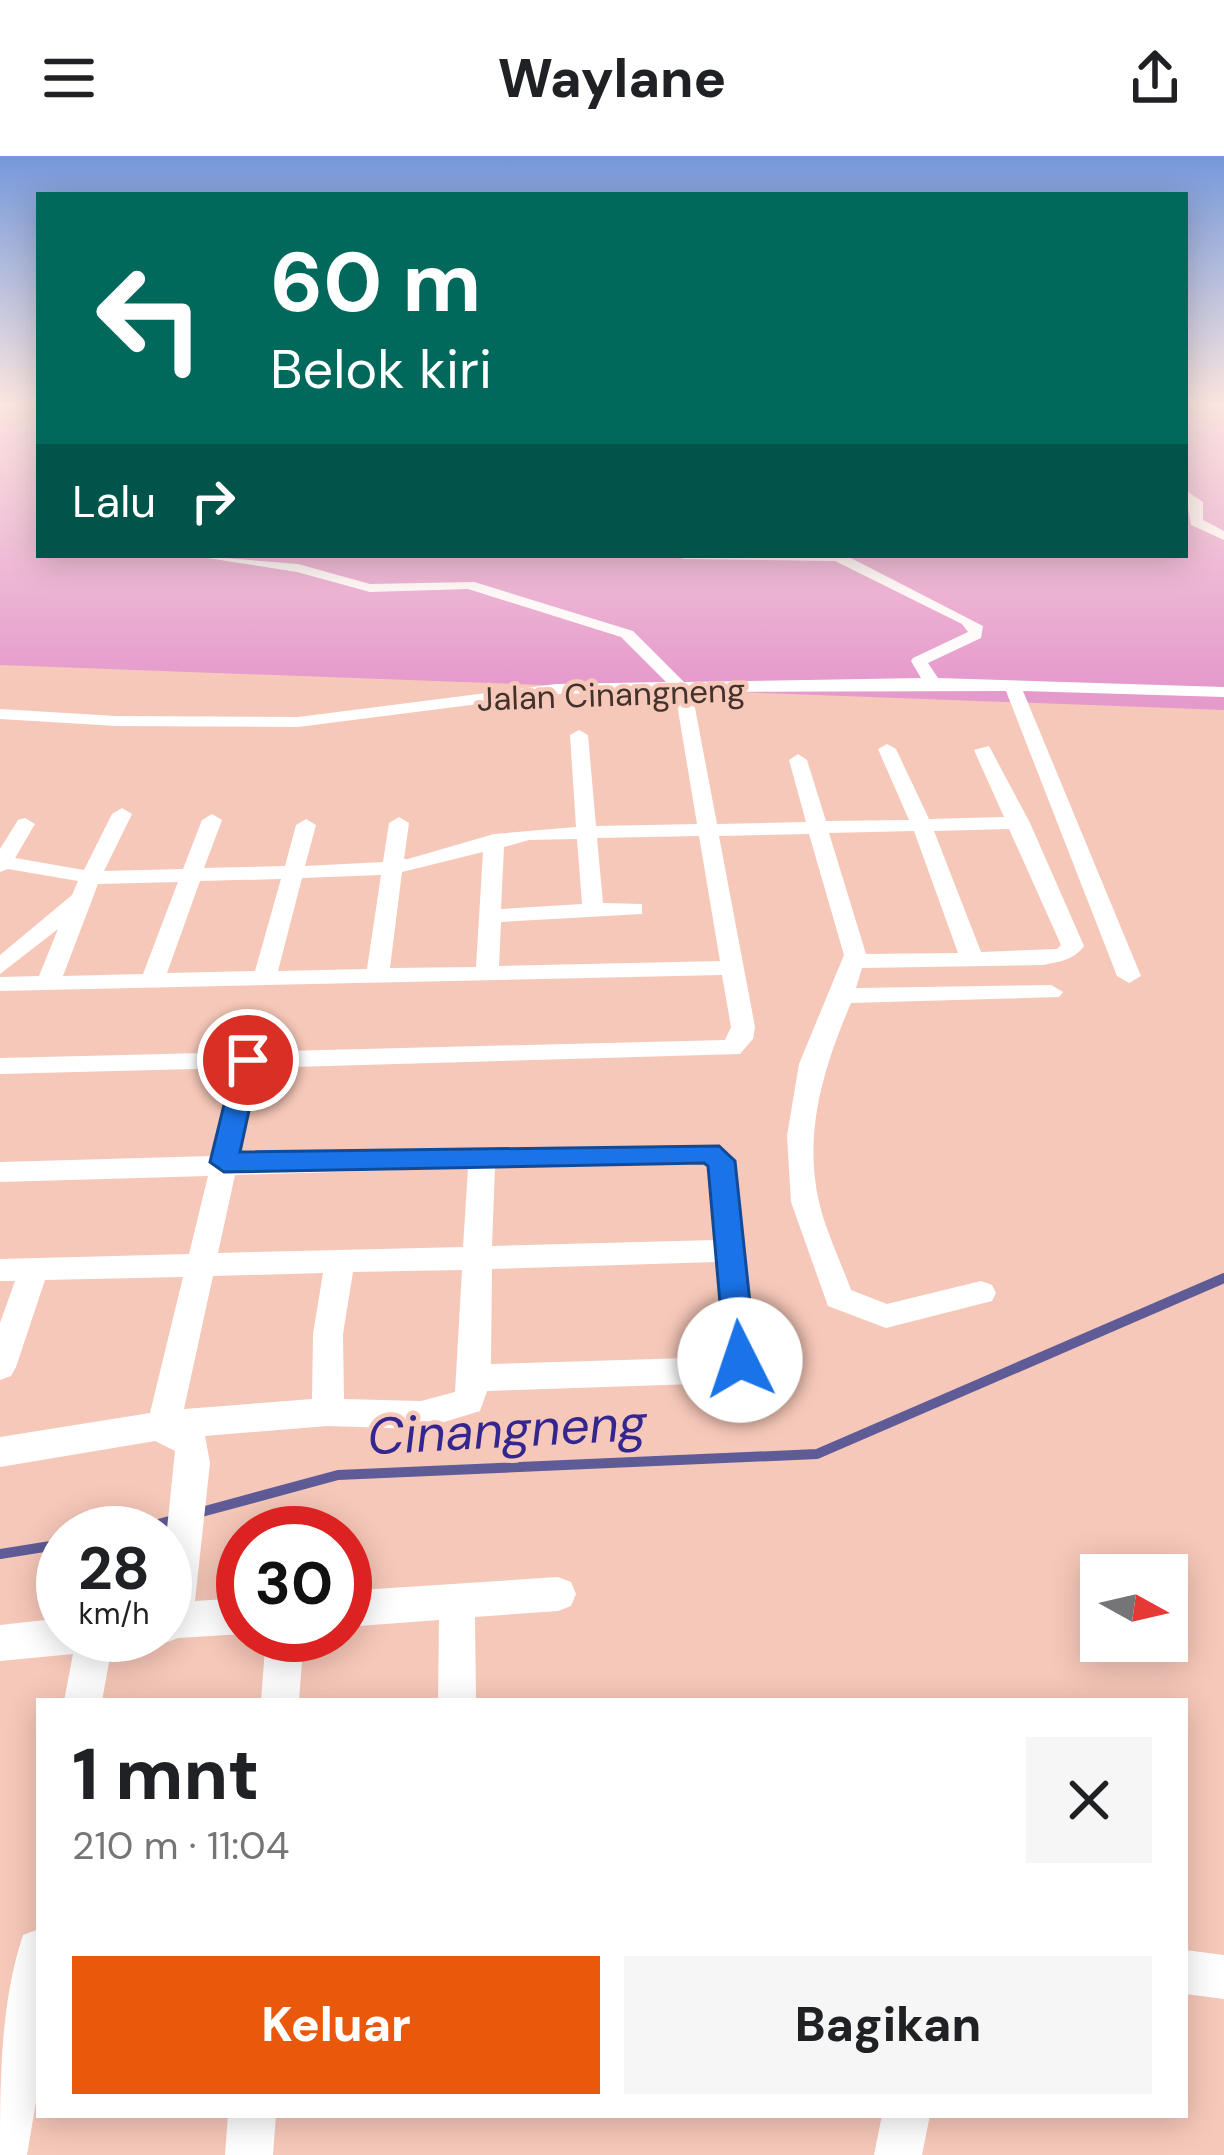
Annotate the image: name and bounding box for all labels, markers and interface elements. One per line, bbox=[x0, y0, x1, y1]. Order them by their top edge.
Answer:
text: Waylane bbox=[498, 43, 726, 114]
icon: menu bbox=[36, 45, 102, 111]
icon: share bbox=[1122, 45, 1188, 111]
text: 60 m bbox=[270, 228, 481, 337]
icon: left bbox=[72, 240, 228, 396]
text: Belok kiri bbox=[270, 334, 492, 405]
icon: right bbox=[180, 468, 246, 534]
text: Lalu bbox=[72, 472, 156, 531]
street label: Jalan Cinangneng bbox=[476, 668, 746, 721]
pin bbox=[197, 1009, 299, 1111]
icon: arrive bbox=[215, 1027, 281, 1093]
position arrow bbox=[677, 1297, 803, 1423]
water label: Cinangneng bbox=[366, 1389, 649, 1470]
speed limit sign: 30 bbox=[216, 1506, 372, 1662]
text: 28 bbox=[78, 1529, 150, 1608]
north arrow bbox=[1080, 1554, 1188, 1662]
map controls bbox=[1080, 1554, 1188, 1662]
text: km/h bbox=[79, 1594, 149, 1633]
text: 1 mnt bbox=[72, 1728, 260, 1821]
button: close bbox=[1026, 1737, 1152, 1863]
text: 210 m · 11:04 bbox=[72, 1820, 289, 1871]
button: Keluar bbox=[72, 1956, 600, 2094]
button: Bagikan bbox=[624, 1956, 1152, 2094]

